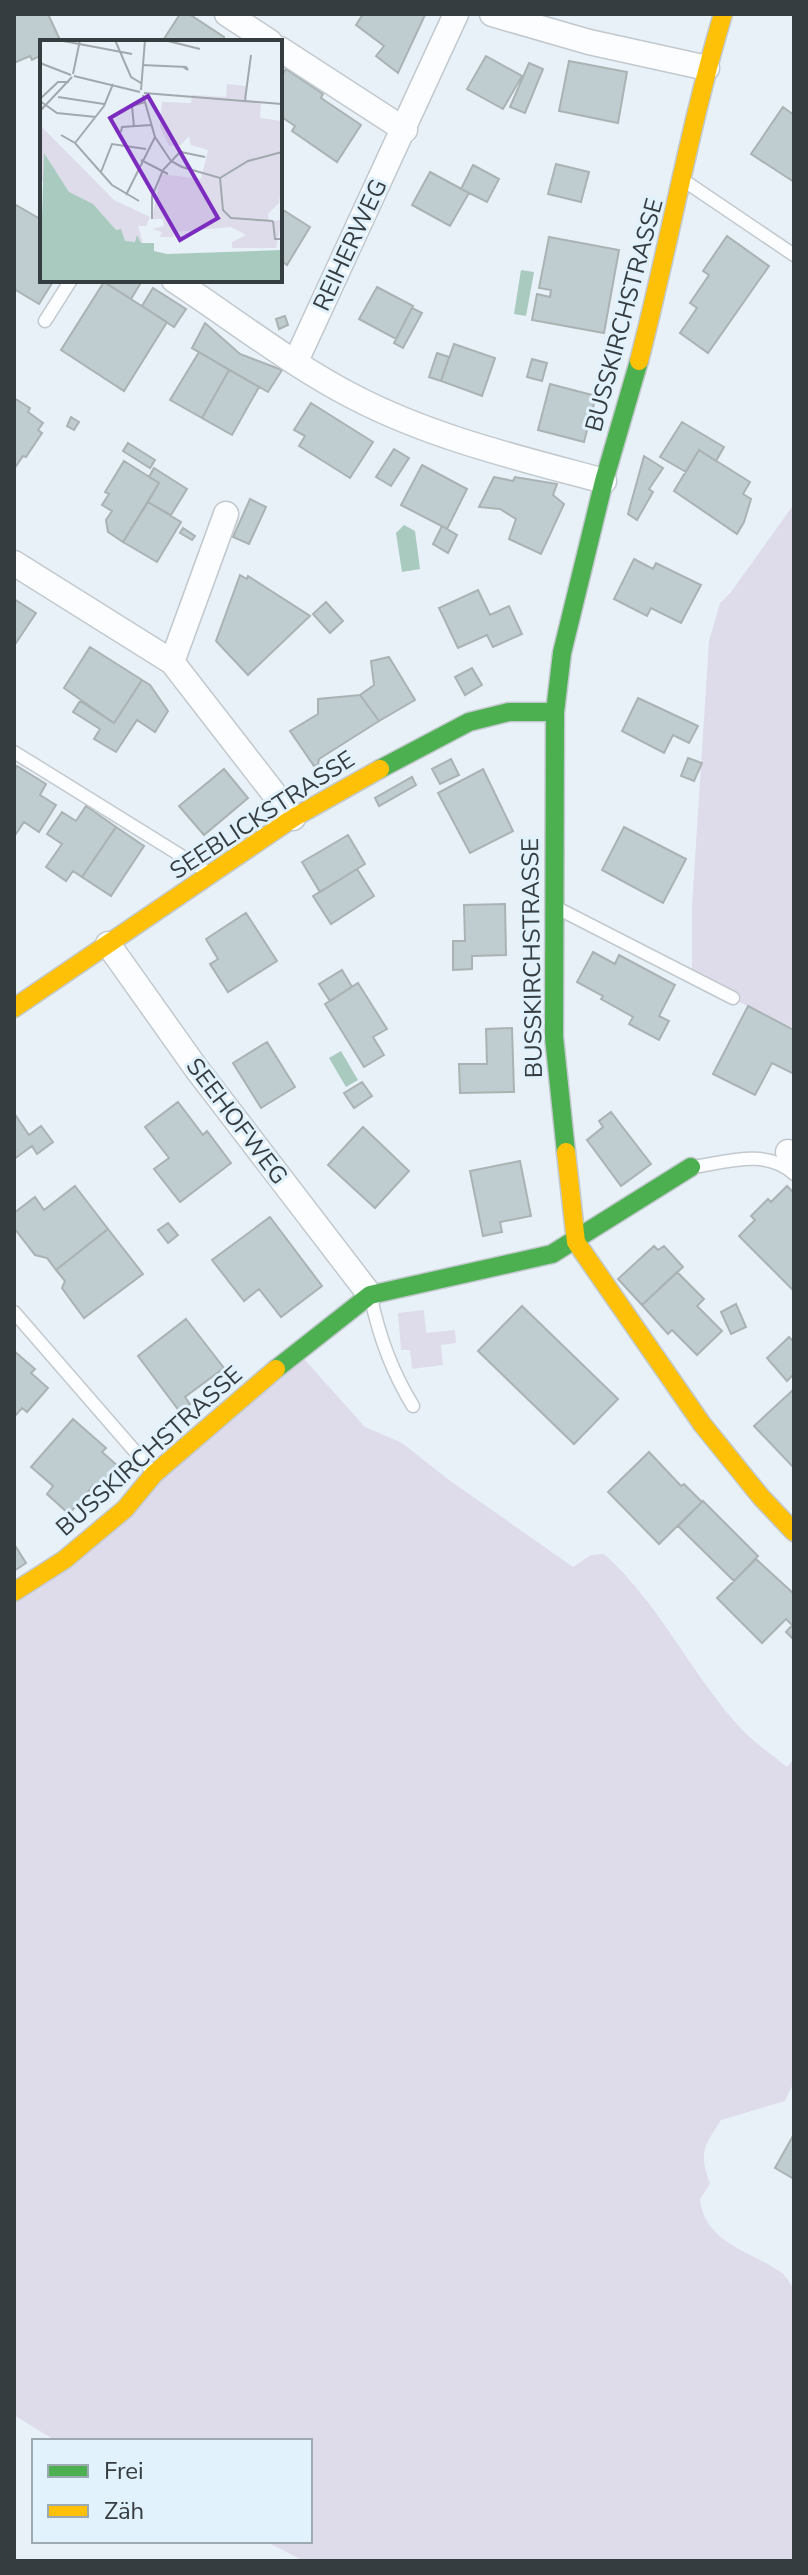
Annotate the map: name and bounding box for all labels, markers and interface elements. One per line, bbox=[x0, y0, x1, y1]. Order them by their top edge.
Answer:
inset map bbox=[40, 40, 282, 282]
street label: REIHERWEG bbox=[305, 174, 395, 316]
street label: BUSSKIRCHSTRASSE bbox=[577, 195, 671, 435]
street label: SEEBLICKSTRASSE bbox=[163, 743, 361, 887]
street label: BUSSKIRCHSTRASSE bbox=[514, 838, 550, 1078]
street label: SEEHOFWEG bbox=[179, 1051, 295, 1191]
street label: BUSSKIRCHSTRASSE bbox=[49, 1359, 249, 1543]
legend bbox=[32, 2439, 312, 2543]
text: Frei bbox=[104, 2455, 144, 2487]
text: Zäh bbox=[104, 2495, 144, 2527]

